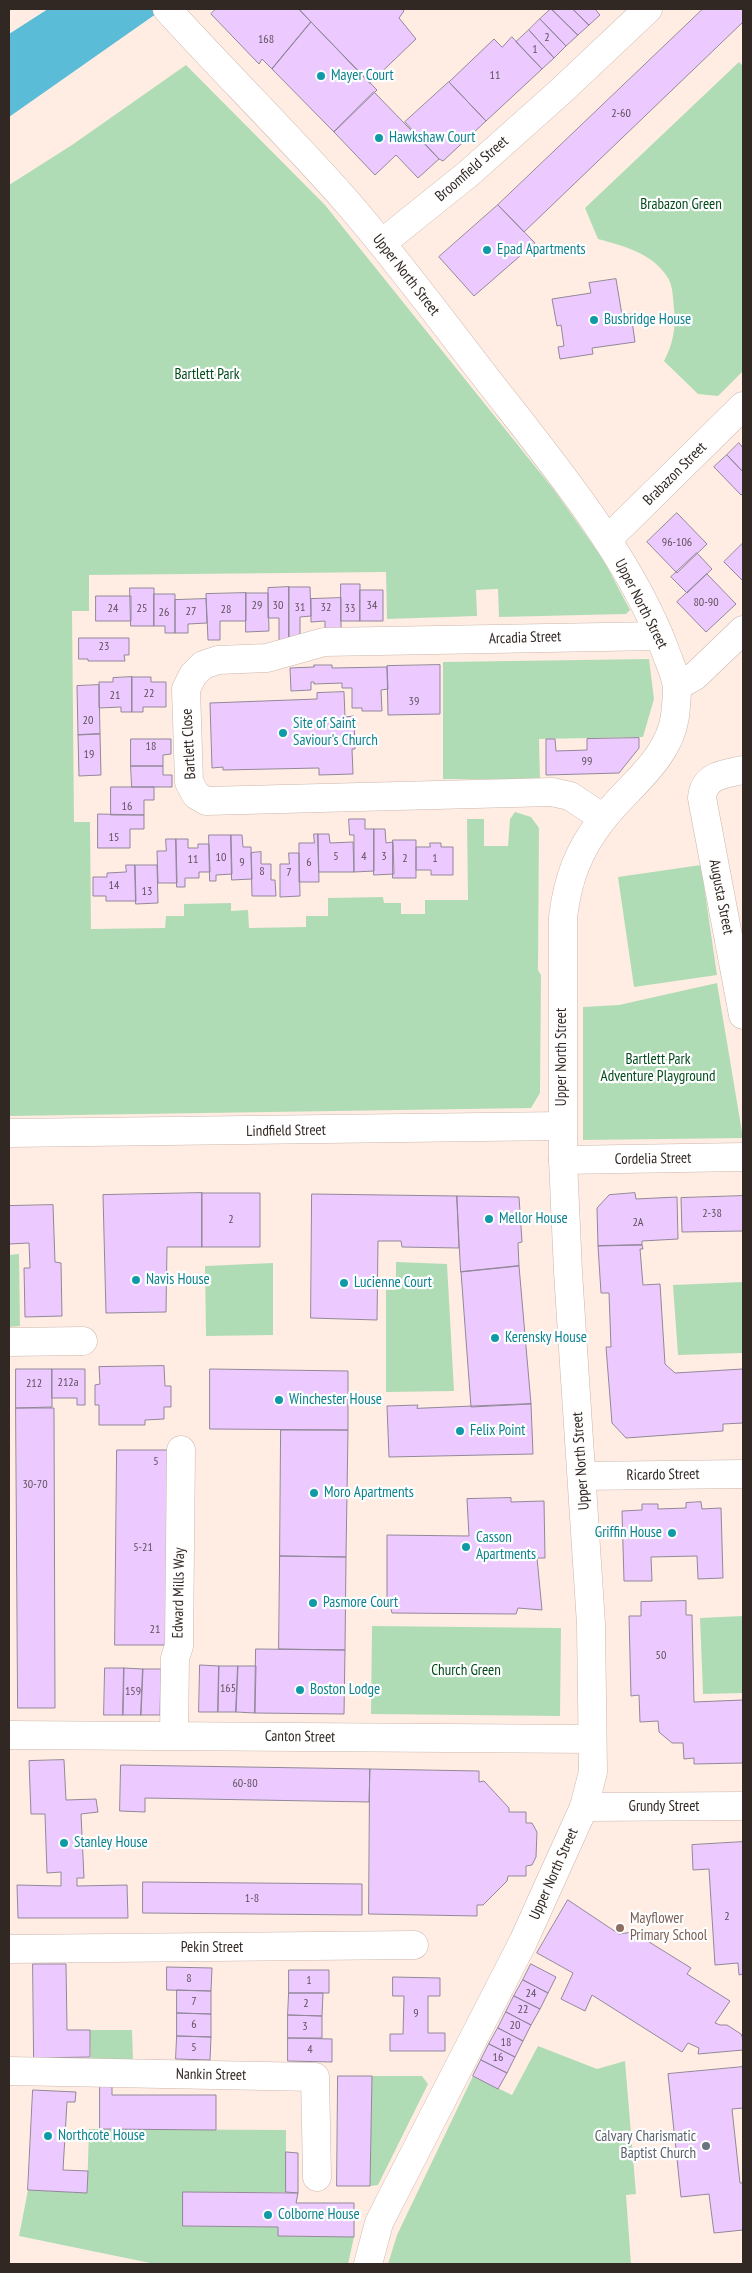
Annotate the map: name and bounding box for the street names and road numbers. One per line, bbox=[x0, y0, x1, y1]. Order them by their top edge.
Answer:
street label: Broomfield Street bbox=[432, 132, 512, 206]
street label: Upper North Street bbox=[369, 231, 443, 319]
street label: Brabazon Street bbox=[640, 439, 710, 509]
street label: Upper North Street bbox=[611, 556, 671, 652]
street label: Arcadia Street bbox=[488, 628, 562, 648]
street label: Bartlett Close bbox=[178, 708, 200, 780]
street label: Augusta Street bbox=[705, 858, 737, 936]
street label: Upper North Street bbox=[553, 1008, 571, 1106]
street label: Lindfield Street bbox=[246, 1121, 326, 1141]
street label: Cordelia Street bbox=[614, 1149, 692, 1169]
street label: Upper North Street bbox=[569, 1411, 593, 1511]
street label: Ricardo Street bbox=[626, 1465, 700, 1485]
street label: Edward Mills Way bbox=[169, 1547, 189, 1639]
street label: Canton Street bbox=[265, 1727, 335, 1747]
street label: Grundy Street bbox=[629, 1798, 699, 1816]
street label: Upper North Street bbox=[526, 1825, 582, 1923]
street label: Pekin Street bbox=[181, 1939, 243, 1957]
street label: Nankin Street bbox=[176, 2065, 246, 2085]

